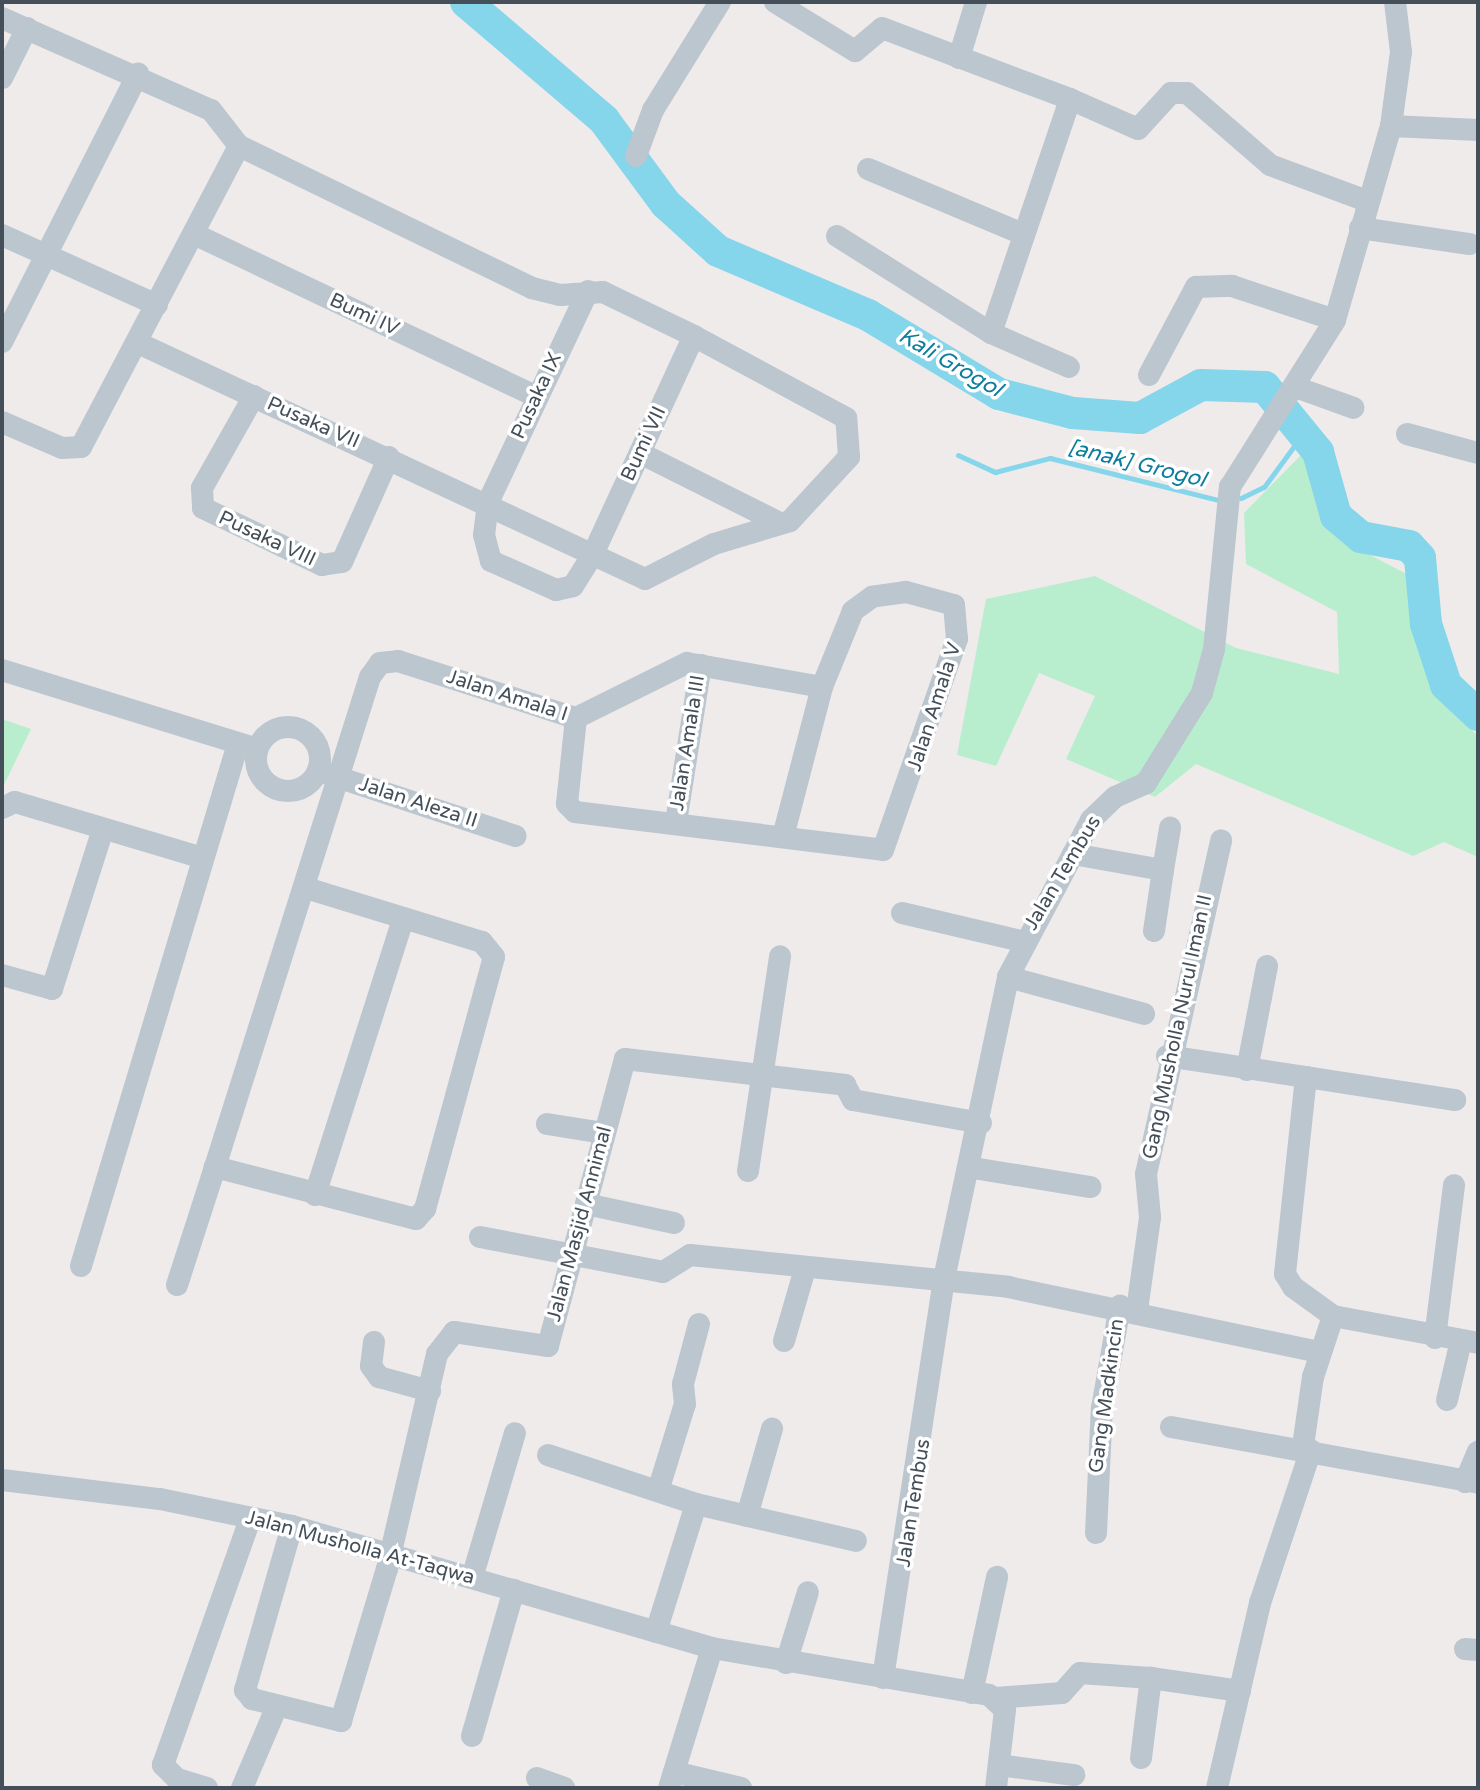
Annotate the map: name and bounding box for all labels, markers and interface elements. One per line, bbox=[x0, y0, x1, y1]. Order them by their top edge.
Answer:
street label: Bumi IV bbox=[325, 288, 403, 342]
water label: Kali Grogol bbox=[894, 323, 1006, 403]
street label: Pusaka IX bbox=[507, 349, 567, 443]
street label: Pusaka VII bbox=[263, 392, 363, 454]
street label: Bumi VII bbox=[616, 403, 672, 485]
water label: [anak] Grogol bbox=[1066, 434, 1208, 494]
street label: Pusaka VIII bbox=[215, 506, 319, 572]
street label: Jalan Amala V bbox=[903, 640, 967, 774]
street label: Jalan Amala I bbox=[444, 665, 570, 727]
street label: Jalan Amala III bbox=[665, 673, 711, 813]
street label: Jalan Aleza II bbox=[356, 773, 480, 833]
street label: Jalan Tembus bbox=[1019, 811, 1107, 935]
street label: Gang Musholla Nurul Iman II bbox=[1138, 893, 1218, 1161]
street label: Jalan Masjid Annimal bbox=[542, 1124, 618, 1324]
street label: Gang Madkincin bbox=[1084, 1317, 1130, 1475]
street label: Jalan Tembus bbox=[892, 1437, 936, 1569]
street label: Jalan Musholla At-Taqwa bbox=[243, 1506, 477, 1590]

